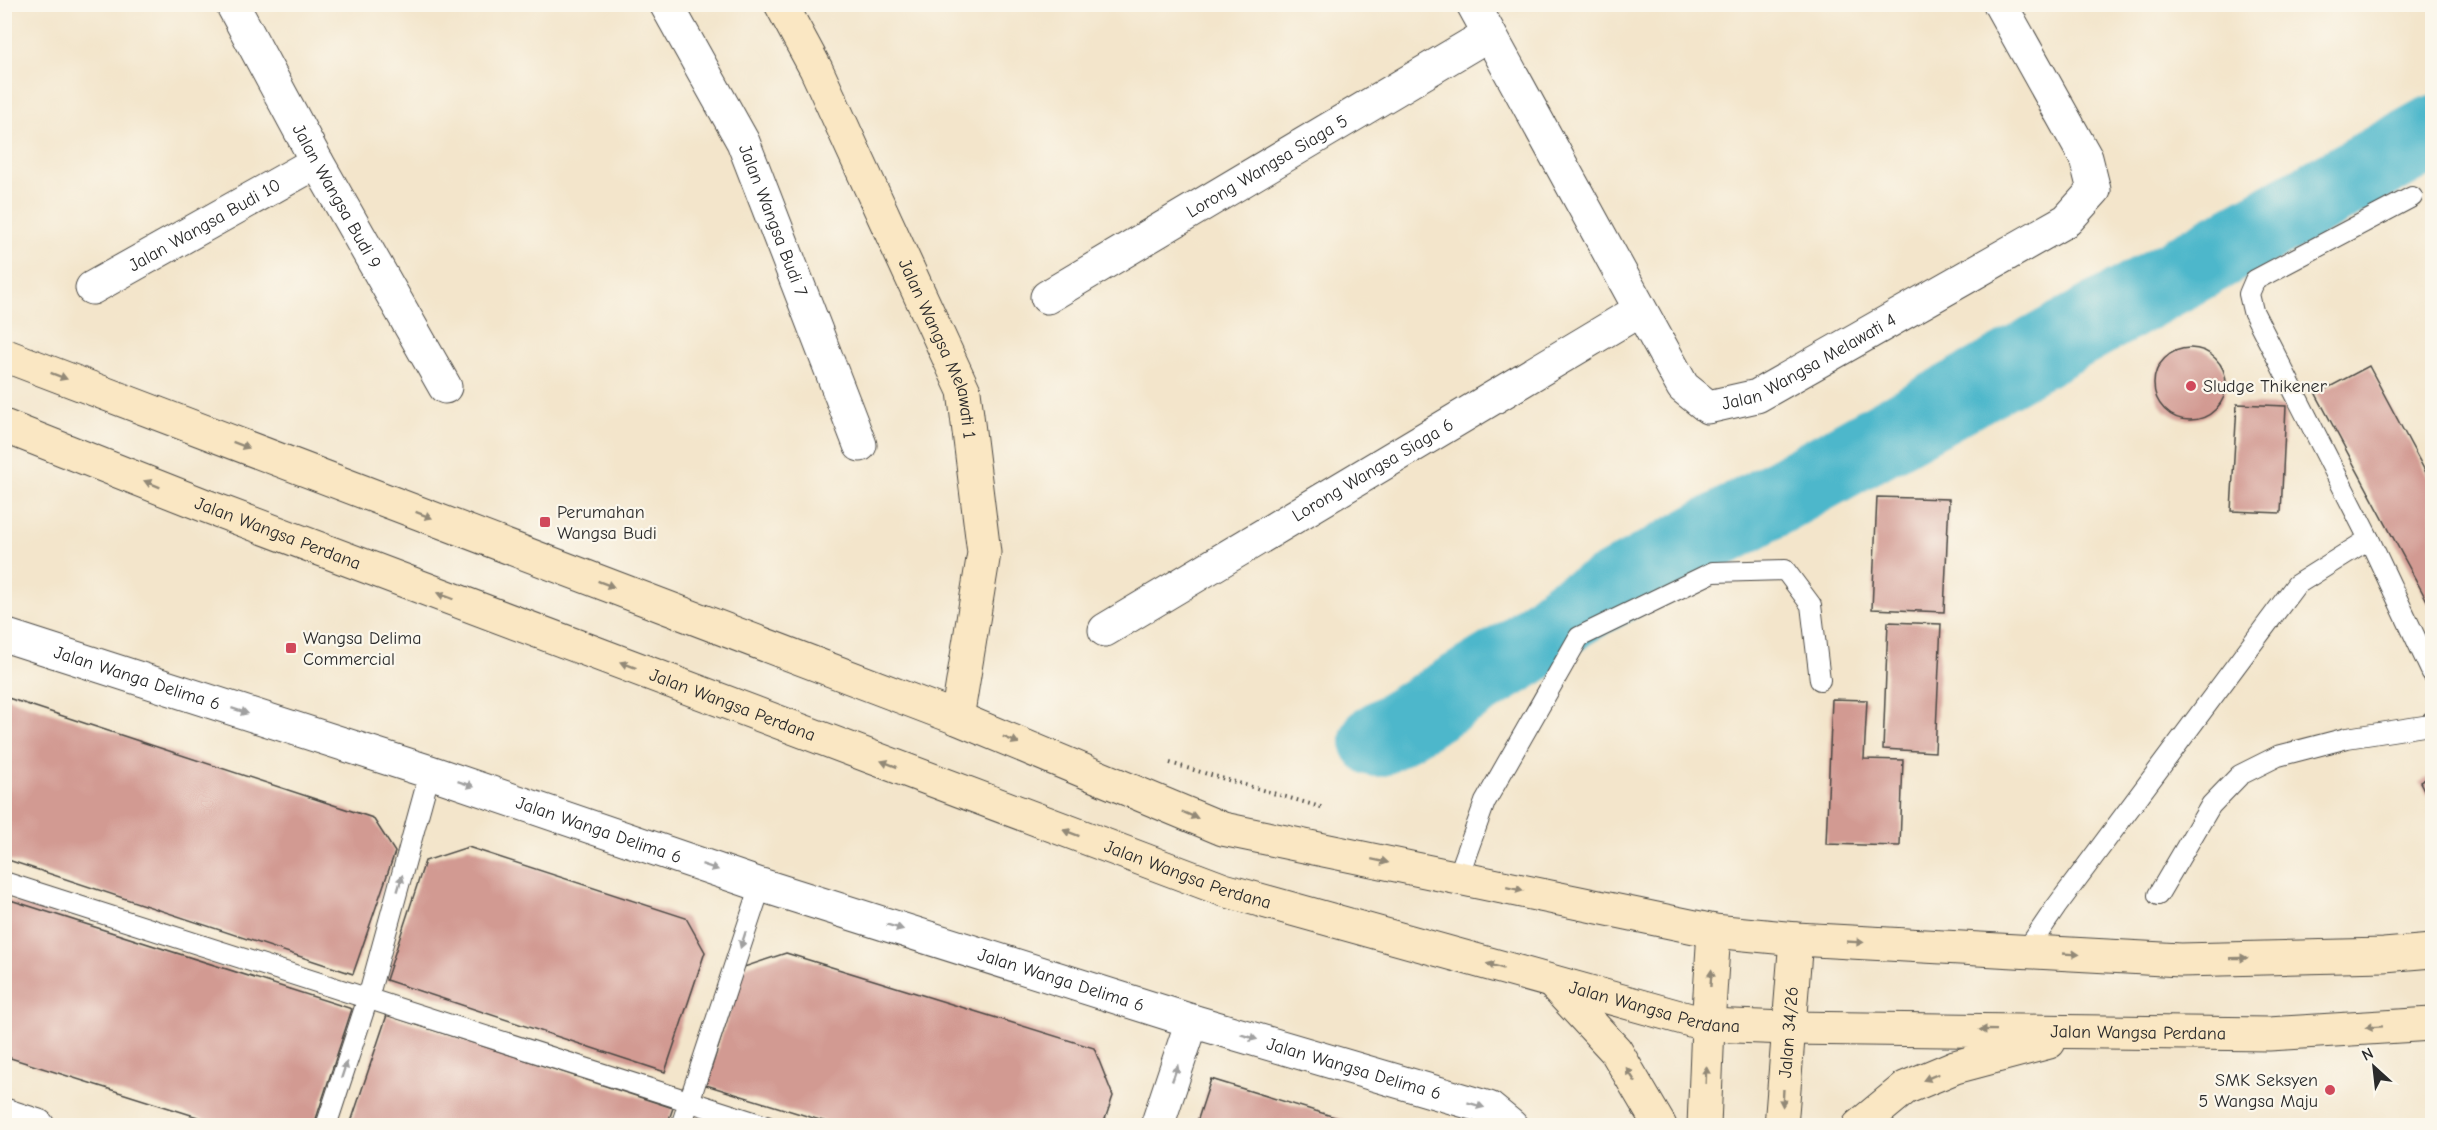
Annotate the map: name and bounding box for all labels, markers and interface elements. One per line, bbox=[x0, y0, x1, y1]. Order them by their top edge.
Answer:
street label: Lorong Wangsa Siaga 5 bbox=[1183, 110, 1351, 222]
street label: Jalan Wangsa Budi 9 bbox=[288, 120, 386, 272]
street label: Jalan Wangsa Budi 7 bbox=[734, 141, 812, 300]
street label: Jalan Wangsa Budi 10 bbox=[125, 174, 284, 276]
street label: Jalan Wangsa Melawati 1 bbox=[894, 255, 980, 440]
street label: Jalan Wangsa Melawati 4 bbox=[1720, 309, 1899, 414]
one-way arrow bbox=[50, 371, 68, 381]
place label: Sludge Thikener bbox=[2203, 376, 2328, 397]
marker: Sludge Thikener bbox=[2184, 379, 2198, 393]
street label: Lorong Wangsa Siaga 6 bbox=[1288, 414, 1457, 526]
one-way arrow bbox=[233, 440, 251, 450]
one-way arrow bbox=[143, 479, 161, 489]
street label: Jalan Wangsa Perdana bbox=[192, 492, 364, 574]
place label: Perumahan Wangsa Budi bbox=[557, 502, 657, 544]
one-way arrow bbox=[415, 510, 433, 520]
marker: Perumahan Wangsa Budi bbox=[538, 515, 552, 529]
one-way arrow bbox=[597, 580, 615, 589]
one-way arrow bbox=[436, 591, 454, 601]
place label: Wangsa Delima Commercial bbox=[303, 628, 421, 670]
street label: Jalan Wanga Delima 6 bbox=[51, 641, 223, 714]
marker: Wangsa Delima Commercial bbox=[284, 641, 298, 655]
one-way arrow bbox=[619, 660, 637, 669]
street label: Jalan Wangsa Perdana bbox=[647, 664, 818, 745]
one-way arrow bbox=[231, 707, 249, 716]
one-way arrow bbox=[1002, 735, 1020, 745]
one-way arrow bbox=[880, 758, 898, 768]
one-way arrow bbox=[457, 780, 475, 790]
street label: Jalan Wanga Delima 6 bbox=[513, 792, 685, 868]
one-way arrow bbox=[1182, 810, 1200, 820]
one-way arrow bbox=[1062, 827, 1080, 837]
street label: Jalan Wangsa Perdana bbox=[1101, 835, 1274, 913]
one-way arrow bbox=[1370, 857, 1389, 866]
one-way arrow bbox=[701, 863, 719, 873]
one-way arrow bbox=[395, 874, 405, 892]
one-way arrow bbox=[1506, 885, 1525, 894]
one-way arrow bbox=[886, 923, 904, 932]
one-way arrow bbox=[737, 931, 747, 949]
one-way arrow bbox=[1845, 938, 1864, 947]
street label: Jalan Wanga Delima 6 bbox=[975, 944, 1147, 1016]
one-way arrow bbox=[2061, 949, 2080, 958]
one-way arrow bbox=[2230, 954, 2249, 963]
one-way arrow bbox=[1486, 961, 1504, 970]
one-way arrow bbox=[1706, 968, 1716, 987]
street label: Jalan Wangsa Perdana bbox=[1567, 976, 1741, 1037]
street label: Jalan 34/26 bbox=[1774, 986, 1803, 1079]
street label: Jalan Wangsa Perdana bbox=[2050, 1021, 2226, 1044]
one-way arrow bbox=[2365, 1023, 2384, 1032]
one-way arrow bbox=[1978, 1026, 1997, 1035]
one-way arrow bbox=[1240, 1033, 1258, 1042]
street label: Jalan Wangsa Delima 6 bbox=[1264, 1033, 1444, 1104]
north arrow bbox=[2344, 1037, 2404, 1097]
text: N bbox=[2359, 1044, 2376, 1065]
one-way arrow bbox=[340, 1061, 349, 1079]
one-way arrow bbox=[1170, 1064, 1180, 1082]
one-way arrow bbox=[1701, 1066, 1710, 1085]
one-way arrow bbox=[1626, 1067, 1637, 1083]
place label: SMK Seksyen 5 Wangsa Maju bbox=[2199, 1070, 2318, 1112]
one-way arrow bbox=[1922, 1072, 1940, 1082]
marker: SMK Seksyen 5 Wangsa Maju bbox=[2323, 1083, 2337, 1097]
one-way arrow bbox=[1778, 1088, 1787, 1107]
one-way arrow bbox=[1467, 1101, 1485, 1110]

